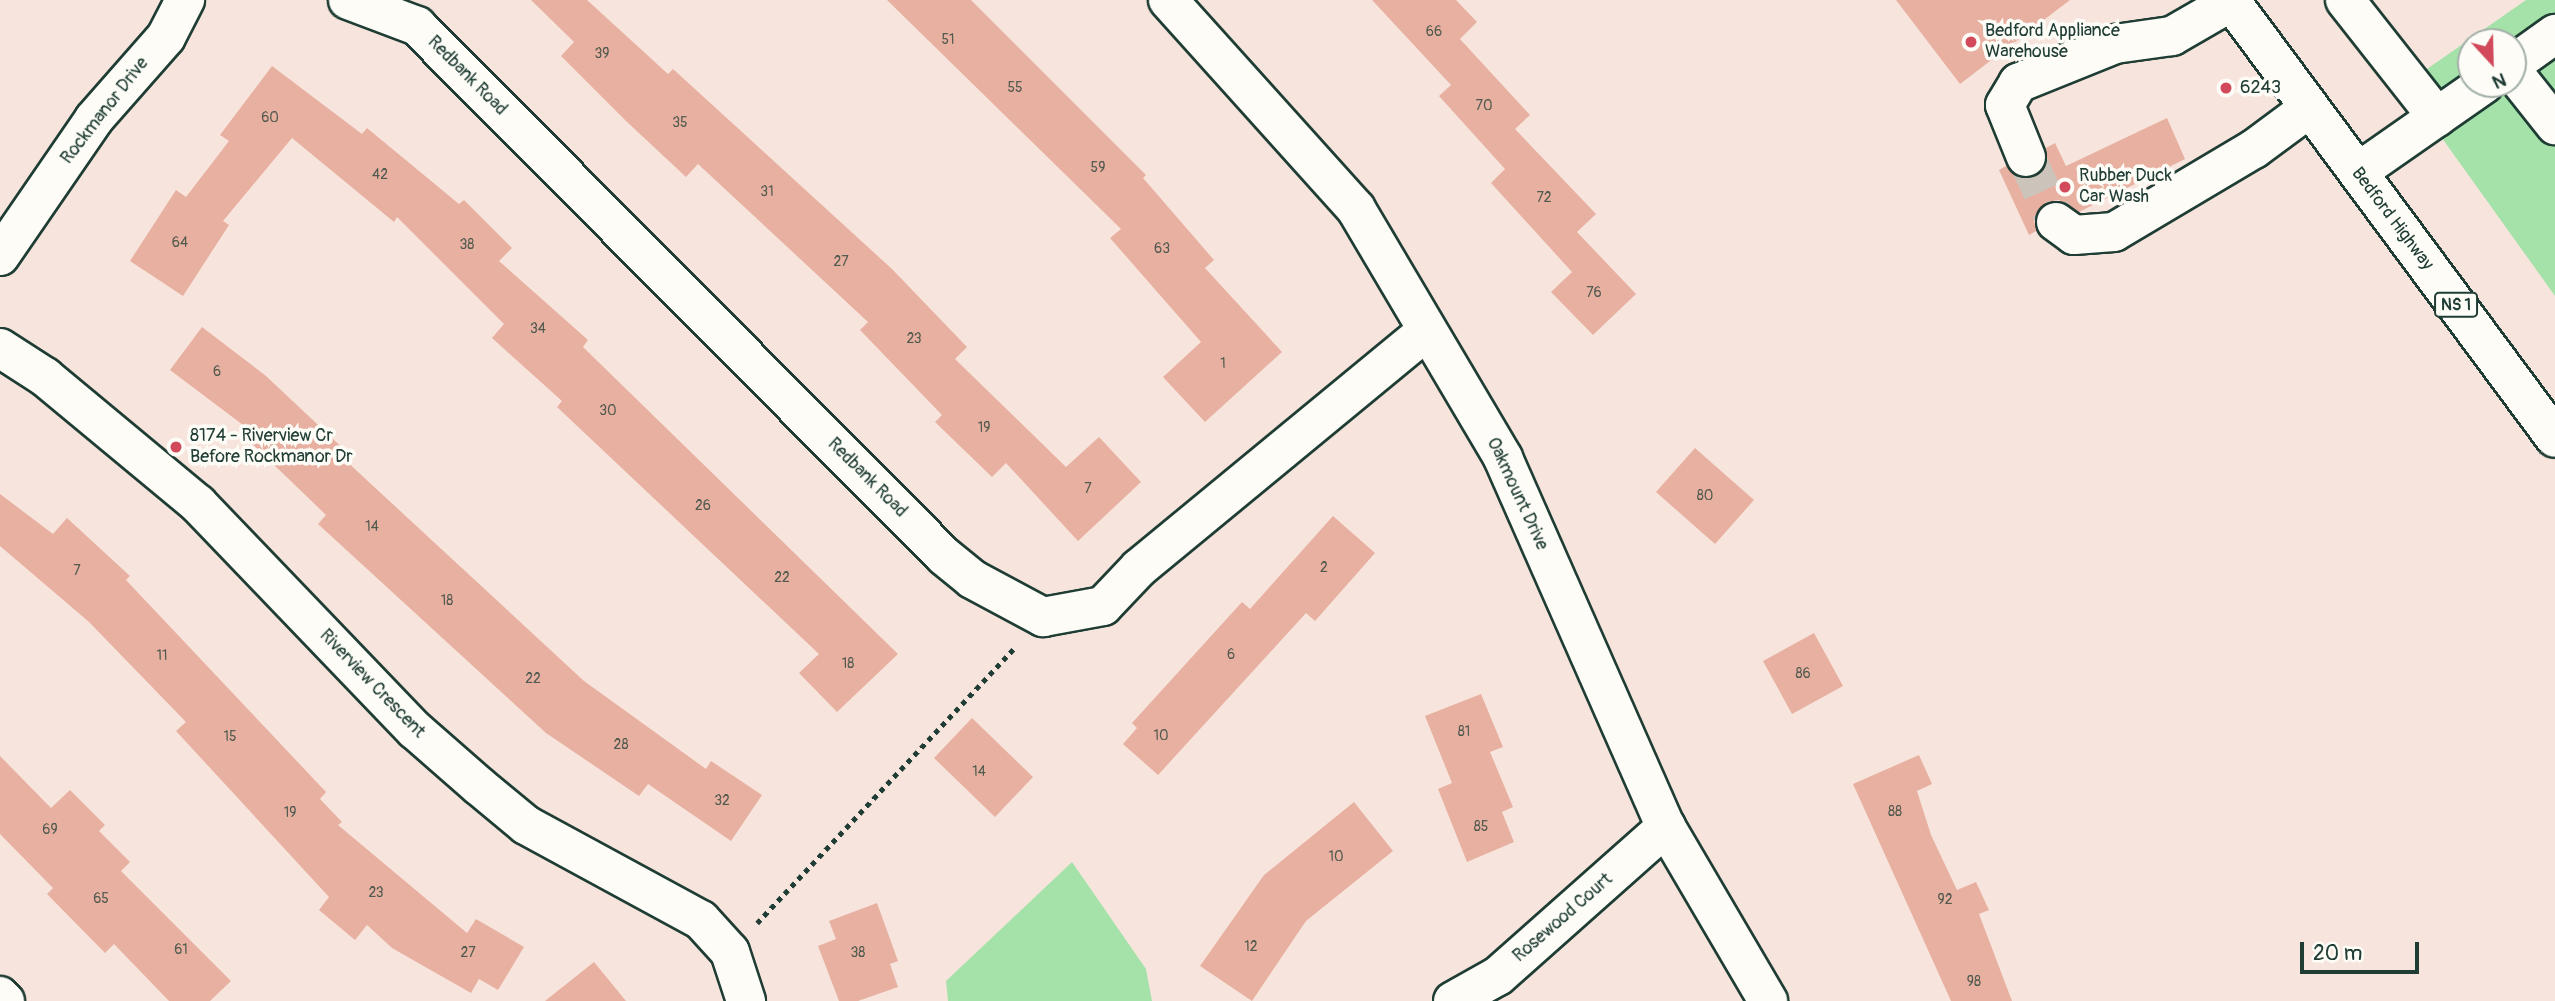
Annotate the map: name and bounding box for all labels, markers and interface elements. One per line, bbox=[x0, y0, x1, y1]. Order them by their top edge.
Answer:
place label: Bedford Appliance Warehouse bbox=[1985, 21, 2120, 64]
house number: 66 bbox=[1426, 24, 1442, 40]
north arrow bbox=[2457, 28, 2527, 98]
street label: Redbank Road bbox=[423, 32, 511, 120]
house number: 51 bbox=[941, 32, 955, 48]
marker: Bedford Appliance Warehouse bbox=[1963, 34, 1979, 50]
house number: 39 bbox=[594, 46, 610, 62]
street label: Rockmanor Drive bbox=[57, 53, 153, 169]
text: N bbox=[2489, 67, 2510, 94]
place label: 6243 bbox=[2240, 77, 2281, 99]
house number: 55 bbox=[1007, 80, 1023, 96]
marker: 6243 bbox=[2218, 80, 2234, 96]
house number: 70 bbox=[1476, 98, 1492, 114]
house number: 60 bbox=[261, 110, 279, 126]
house number: 35 bbox=[672, 115, 688, 131]
house number: 59 bbox=[1091, 160, 1105, 176]
street label: Bedford Highway bbox=[2346, 163, 2438, 275]
place label: Rubber Duck Car Wash bbox=[2079, 166, 2172, 208]
house number: 42 bbox=[372, 167, 388, 183]
marker: Rubber Duck Car Wash bbox=[2057, 179, 2073, 195]
house number: 31 bbox=[760, 184, 774, 200]
house number: 72 bbox=[1536, 190, 1552, 206]
house number: 64 bbox=[172, 235, 188, 251]
house number: 38 bbox=[460, 237, 474, 253]
house number: 63 bbox=[1154, 241, 1170, 257]
house number: 27 bbox=[833, 254, 849, 270]
house number: 76 bbox=[1586, 285, 1602, 301]
road number: NS 1 bbox=[2433, 292, 2479, 318]
house number: 34 bbox=[530, 321, 546, 337]
house number: 23 bbox=[906, 331, 922, 347]
house number: 1 bbox=[1220, 356, 1226, 372]
house number: 6 bbox=[213, 364, 221, 380]
house number: 30 bbox=[599, 403, 617, 419]
house number: 19 bbox=[978, 420, 990, 436]
place label: 8174 - Riverview Cr Before Rockmanor Dr bbox=[190, 426, 353, 468]
street label: Redbank Road bbox=[823, 434, 911, 522]
street label: Oakmount Drive bbox=[1482, 434, 1552, 554]
marker: 8174 - Riverview Cr Before Rockmanor Dr bbox=[168, 439, 184, 455]
house number: 7 bbox=[1084, 481, 1092, 497]
house number: 80 bbox=[1697, 488, 1713, 504]
house number: 26 bbox=[695, 498, 711, 514]
house number: 14 bbox=[365, 519, 379, 535]
house number: 2 bbox=[1320, 560, 1328, 576]
house number: 7 bbox=[73, 563, 81, 579]
house number: 22 bbox=[774, 570, 790, 586]
house number: 18 bbox=[441, 593, 453, 609]
street label: Riverview Crescent bbox=[315, 625, 429, 743]
house number: 6 bbox=[1227, 647, 1235, 663]
house number: 11 bbox=[157, 648, 167, 664]
house number: 18 bbox=[842, 656, 854, 672]
house number: 86 bbox=[1795, 666, 1811, 682]
house number: 22 bbox=[525, 671, 541, 687]
house number: 81 bbox=[1458, 724, 1470, 740]
house number: 10 bbox=[1153, 728, 1169, 744]
house number: 15 bbox=[223, 729, 237, 745]
house number: 28 bbox=[614, 737, 628, 753]
house number: 14 bbox=[972, 764, 986, 780]
house number: 32 bbox=[714, 793, 730, 809]
house number: 88 bbox=[1888, 804, 1902, 820]
house number: 19 bbox=[284, 805, 296, 821]
house number: 85 bbox=[1474, 819, 1488, 835]
house number: 69 bbox=[42, 822, 58, 838]
house number: 10 bbox=[1328, 849, 1344, 865]
street label: Rosewood Court bbox=[1509, 869, 1617, 967]
house number: 23 bbox=[368, 885, 384, 901]
house number: 65 bbox=[93, 891, 109, 907]
house number: 92 bbox=[1937, 892, 1953, 908]
scale bar bbox=[2303, 928, 2422, 972]
house number: 12 bbox=[1244, 939, 1258, 955]
text: 20 m bbox=[2313, 940, 2362, 967]
house number: 61 bbox=[174, 942, 188, 958]
house number: 27 bbox=[460, 945, 476, 961]
house number: 38 bbox=[851, 945, 865, 961]
house number: 98 bbox=[1967, 974, 1981, 990]

